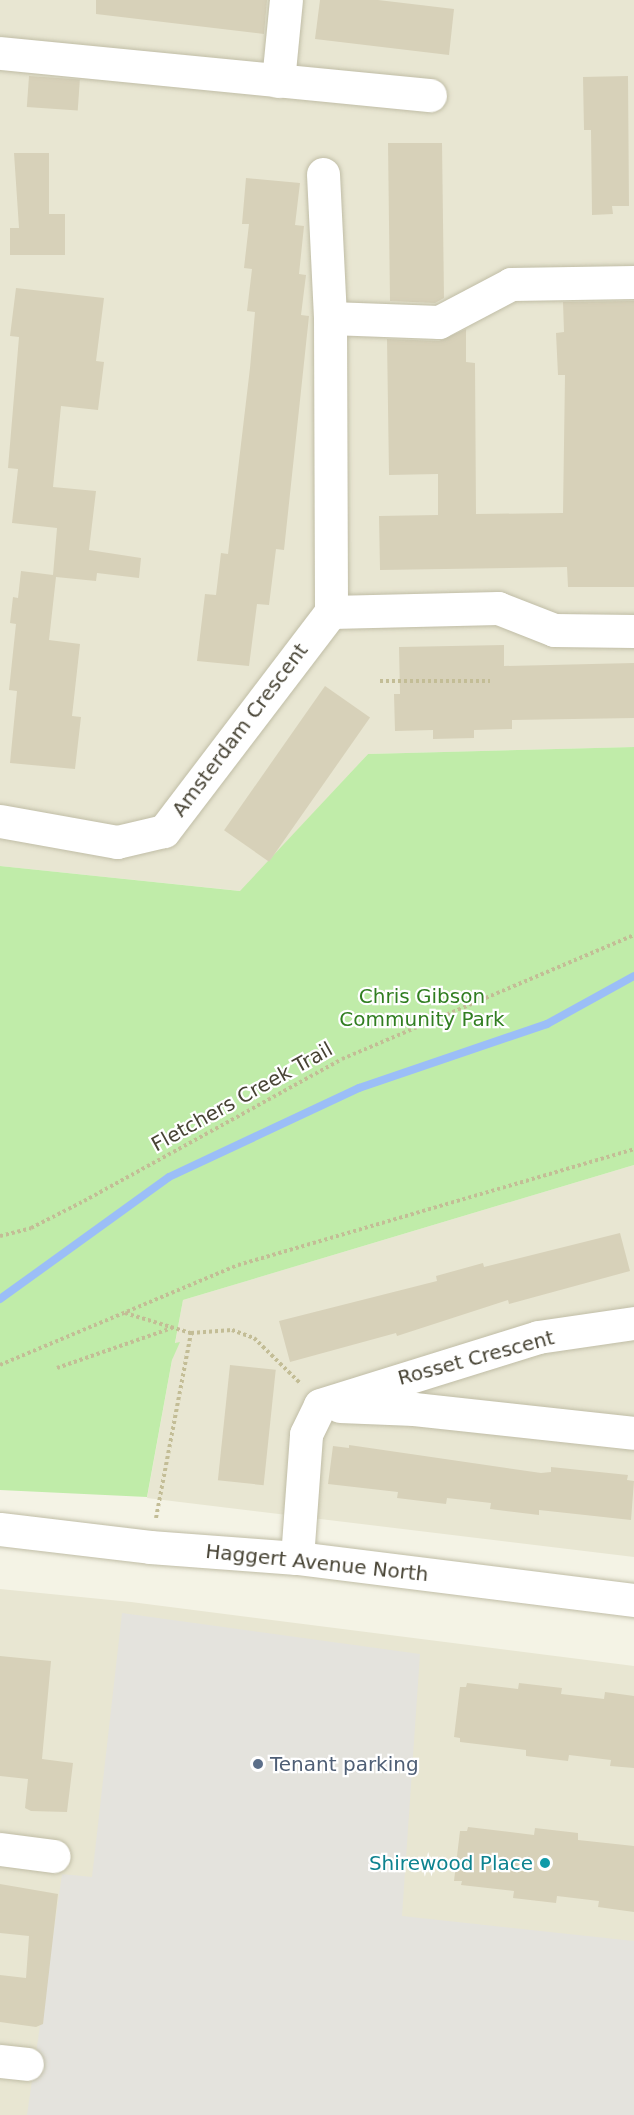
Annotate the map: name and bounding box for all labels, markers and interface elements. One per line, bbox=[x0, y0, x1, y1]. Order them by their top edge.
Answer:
street label: Amsterdam Crescent bbox=[167, 639, 313, 821]
park label: Chris Gibson Community Park bbox=[339, 984, 505, 1031]
street label: Fletchers Creek Trail bbox=[147, 1037, 337, 1157]
street label: Rosset Crescent bbox=[395, 1326, 557, 1390]
street label: Haggert Avenue North bbox=[204, 1539, 430, 1587]
place label: Tenant parking bbox=[270, 1752, 419, 1776]
marker: Tenant parking bbox=[251, 1757, 265, 1771]
place label: Shirewood Place bbox=[369, 1851, 533, 1875]
marker: Shirewood Place bbox=[538, 1856, 552, 1870]

